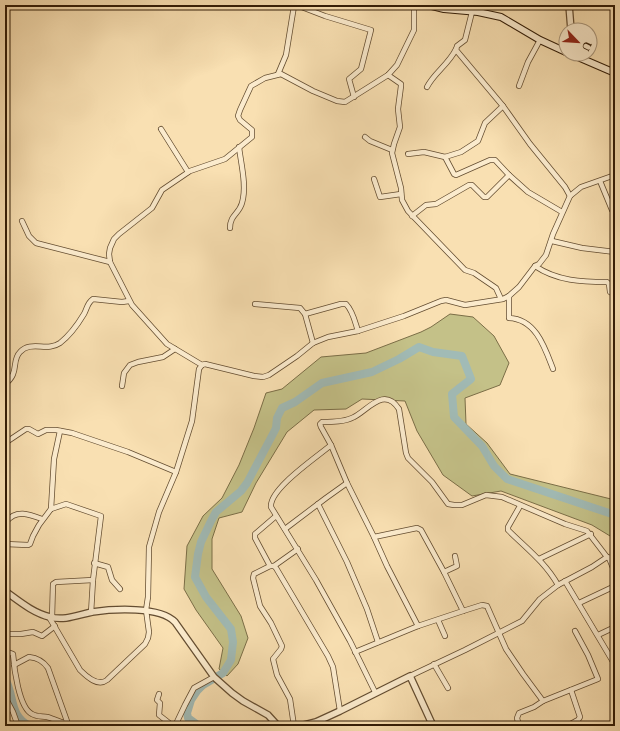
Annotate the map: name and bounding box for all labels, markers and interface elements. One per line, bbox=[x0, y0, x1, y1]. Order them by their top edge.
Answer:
north arrow bbox=[558, 22, 598, 62]
text: U bbox=[578, 39, 595, 53]

